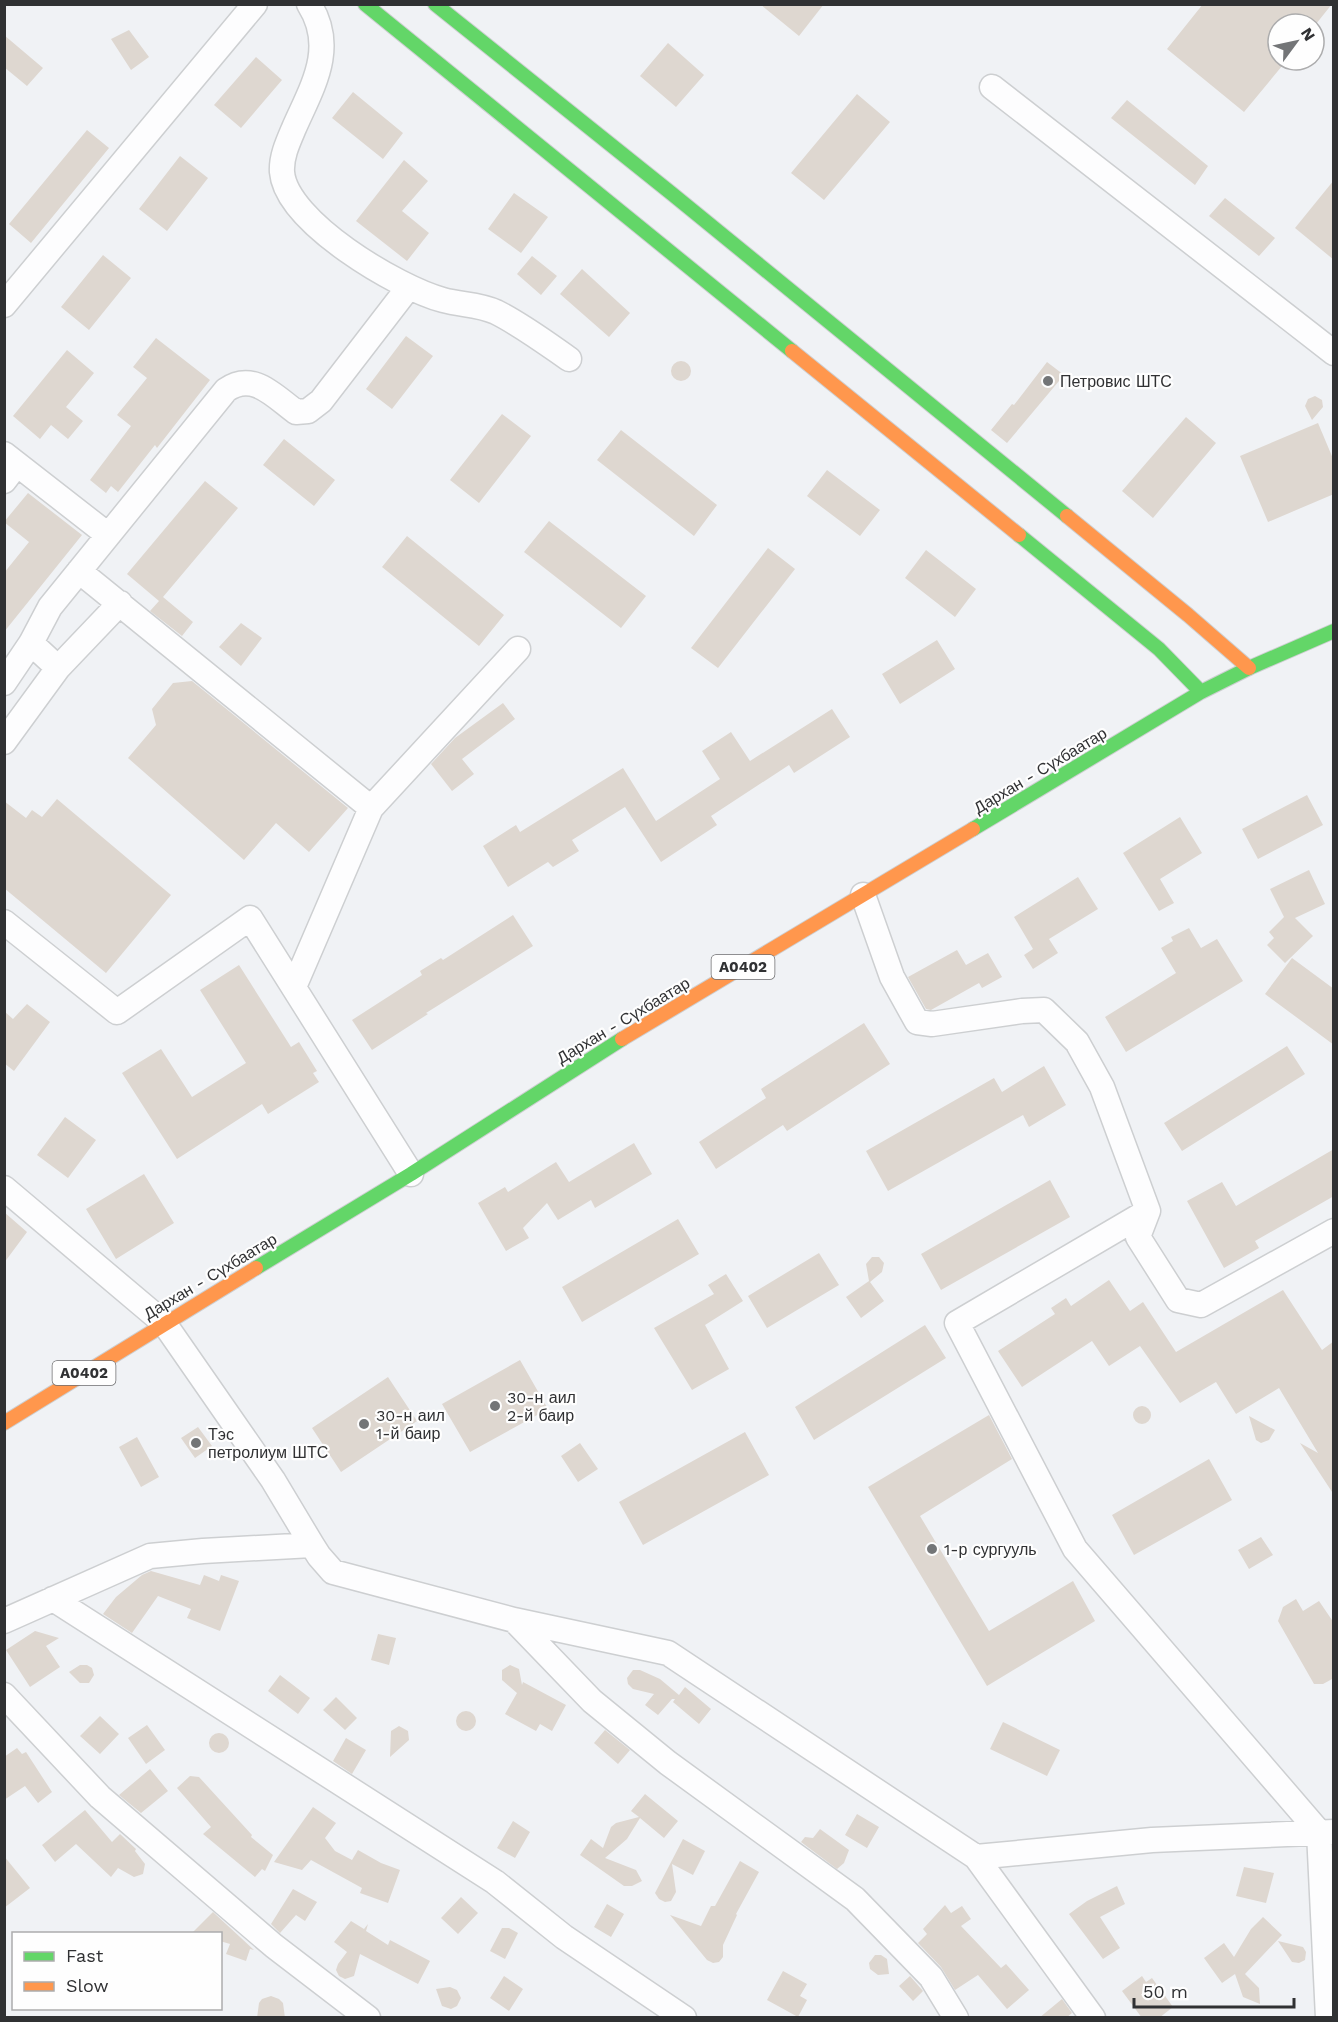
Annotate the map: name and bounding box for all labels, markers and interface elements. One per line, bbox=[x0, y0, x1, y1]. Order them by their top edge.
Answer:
north arrow bbox=[1266, 12, 1326, 72]
text: N bbox=[1297, 24, 1319, 44]
place label: Петровис ШТС bbox=[1060, 372, 1172, 391]
marker: Петровис ШТС bbox=[1041, 374, 1055, 388]
street label: Дархан - Сүхбаатар bbox=[970, 723, 1110, 818]
road number: A0402 bbox=[712, 955, 774, 979]
street label: Дархан - Сүхбаатар bbox=[553, 973, 693, 1068]
street label: Дархан - Сүхбаатар bbox=[140, 1229, 280, 1324]
road number: A0402 bbox=[52, 1361, 116, 1385]
place label: 30-н аил 2-й баир bbox=[507, 1388, 576, 1425]
marker: 30-н аил 2-й баир bbox=[488, 1399, 502, 1413]
place label: 30-н аил 1-й баир bbox=[376, 1406, 445, 1443]
marker: 30-н аил 1-й баир bbox=[357, 1417, 371, 1431]
place label: Тэс петролиум ШТС bbox=[208, 1425, 328, 1462]
marker: Тэс петролиум ШТС bbox=[189, 1436, 203, 1450]
place label: 1-р сургууль bbox=[944, 1540, 1037, 1559]
marker: 1-р сургууль bbox=[925, 1542, 939, 1556]
legend bbox=[12, 1932, 222, 2010]
text: Fast bbox=[66, 1945, 104, 1966]
scale bar bbox=[1134, 1971, 1294, 2009]
text: Slow bbox=[66, 1975, 109, 1996]
text: 50 m bbox=[1143, 1981, 1188, 2002]

